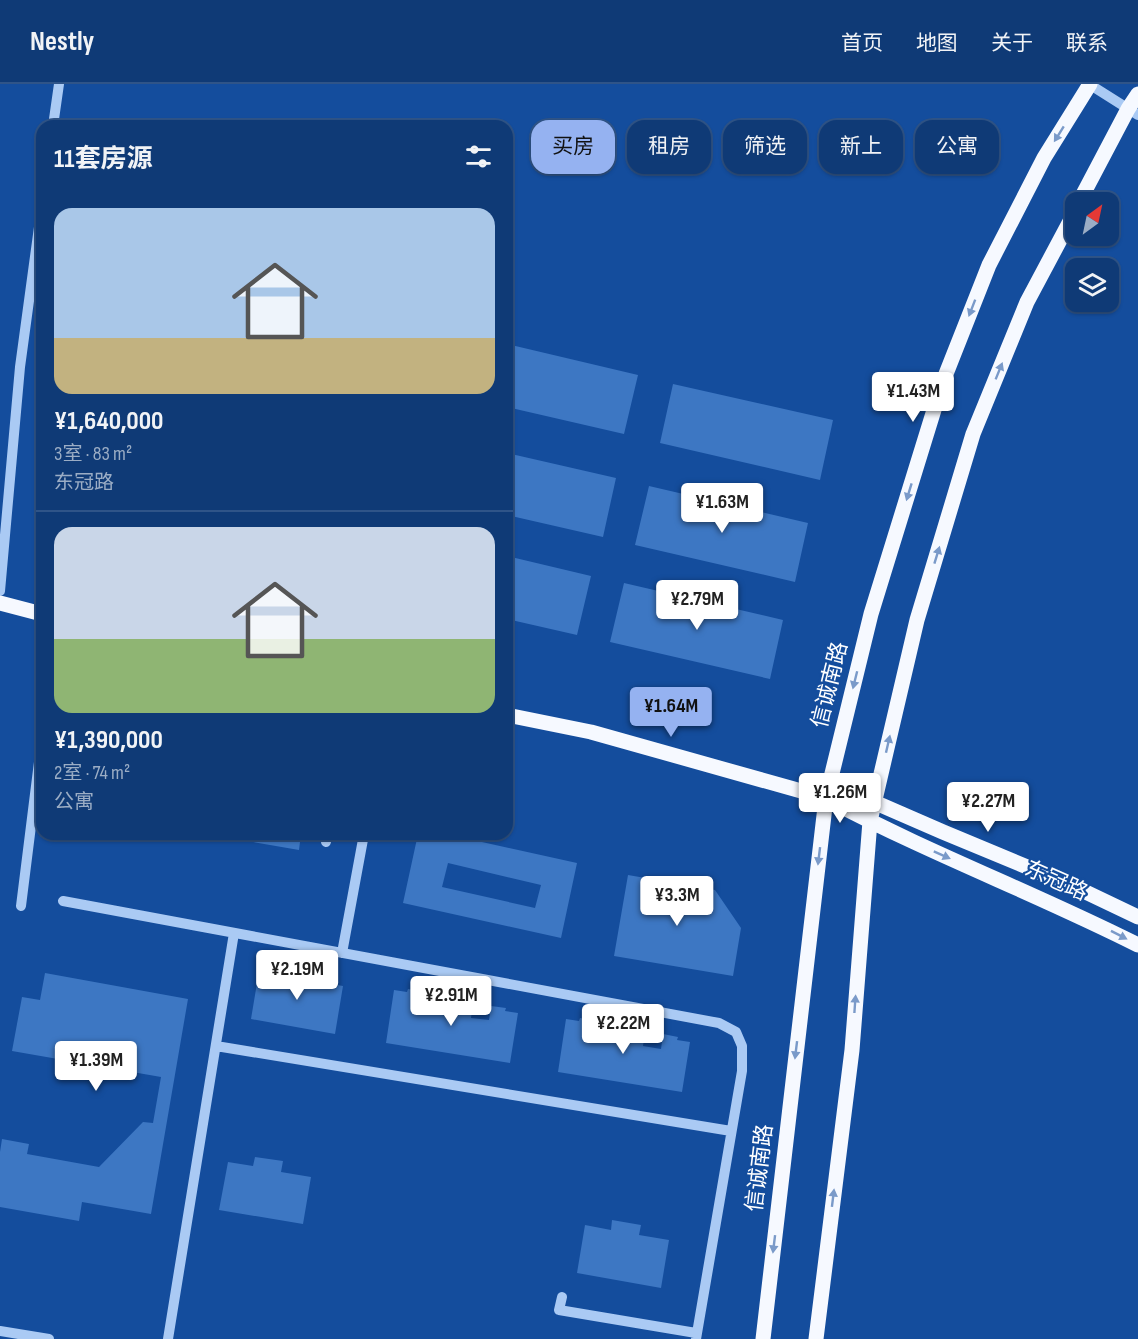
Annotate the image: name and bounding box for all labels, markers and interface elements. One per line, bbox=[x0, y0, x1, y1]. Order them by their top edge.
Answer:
text: Nestly bbox=[30, 25, 94, 58]
text: 首页 bbox=[841, 31, 883, 56]
text: 地图 bbox=[916, 31, 958, 56]
text: 关于 bbox=[991, 31, 1033, 56]
text: 联系 bbox=[1066, 31, 1108, 56]
chip: 买房 bbox=[531, 120, 615, 174]
chip: 租房 bbox=[627, 120, 711, 174]
chip: 筛选 bbox=[723, 120, 807, 174]
chip: 新上 bbox=[819, 120, 903, 174]
chip: 公寓 bbox=[915, 120, 999, 174]
one-way arrow bbox=[1053, 126, 1064, 142]
icon: filters bbox=[462, 140, 495, 173]
text: 11套房源 bbox=[54, 144, 152, 175]
north arrow bbox=[1065, 192, 1119, 246]
map controls bbox=[1065, 192, 1119, 312]
icon: home bbox=[221, 247, 329, 355]
button: layers bbox=[1065, 258, 1119, 312]
one-way arrow bbox=[967, 299, 976, 317]
one-way arrow bbox=[994, 361, 1004, 379]
pin: ¥1.43M bbox=[864, 372, 962, 423]
text: ¥1.43M bbox=[886, 379, 940, 403]
text: ¥1,640,000 bbox=[54, 406, 164, 437]
text: 3室 · 83 m² bbox=[54, 442, 132, 466]
text: 东冠路 bbox=[54, 471, 114, 495]
pin: ¥1.63M bbox=[673, 483, 771, 534]
one-way arrow bbox=[903, 483, 913, 501]
text: ¥1.63M bbox=[695, 490, 749, 514]
one-way arrow bbox=[933, 546, 942, 564]
icon: home bbox=[221, 566, 329, 674]
pin: ¥2.79M bbox=[648, 580, 746, 631]
text: ¥2.79M bbox=[670, 587, 724, 611]
street label: 信诚南路 bbox=[806, 639, 854, 731]
one-way arrow bbox=[849, 670, 859, 689]
pin: ¥1.64M bbox=[622, 687, 720, 738]
text: ¥1.64M bbox=[644, 694, 698, 718]
text: ¥1,390,000 bbox=[54, 725, 163, 756]
one-way arrow bbox=[883, 735, 893, 753]
text: 2室 · 74 m² bbox=[54, 761, 130, 785]
pin: ¥1.26M bbox=[791, 773, 889, 824]
text: ¥1.26M bbox=[813, 780, 867, 804]
pin: ¥2.27M bbox=[939, 782, 1037, 833]
text: ¥2.27M bbox=[961, 789, 1015, 813]
text: 公寓 bbox=[54, 790, 94, 814]
one-way arrow bbox=[814, 847, 824, 866]
one-way arrow bbox=[933, 850, 951, 860]
street label: 东冠路 bbox=[1020, 855, 1092, 907]
pin: ¥3.3M bbox=[635, 876, 719, 927]
text: ¥3.3M bbox=[654, 883, 700, 907]
one-way arrow bbox=[1111, 931, 1128, 940]
pin: ¥2.19M bbox=[248, 950, 346, 1001]
text: ¥2.19M bbox=[270, 957, 324, 981]
pin: ¥2.91M bbox=[402, 976, 500, 1027]
text: ¥2.91M bbox=[424, 983, 478, 1007]
one-way arrow bbox=[850, 994, 860, 1013]
pin: ¥2.22M bbox=[574, 1004, 672, 1055]
text: ¥2.22M bbox=[596, 1011, 650, 1035]
pin: ¥1.39M bbox=[47, 1041, 145, 1092]
one-way arrow bbox=[791, 1041, 801, 1060]
text: ¥1.39M bbox=[69, 1048, 123, 1072]
street label: 信诚南路 bbox=[741, 1123, 779, 1213]
one-way arrow bbox=[829, 1188, 838, 1207]
one-way arrow bbox=[769, 1234, 778, 1253]

